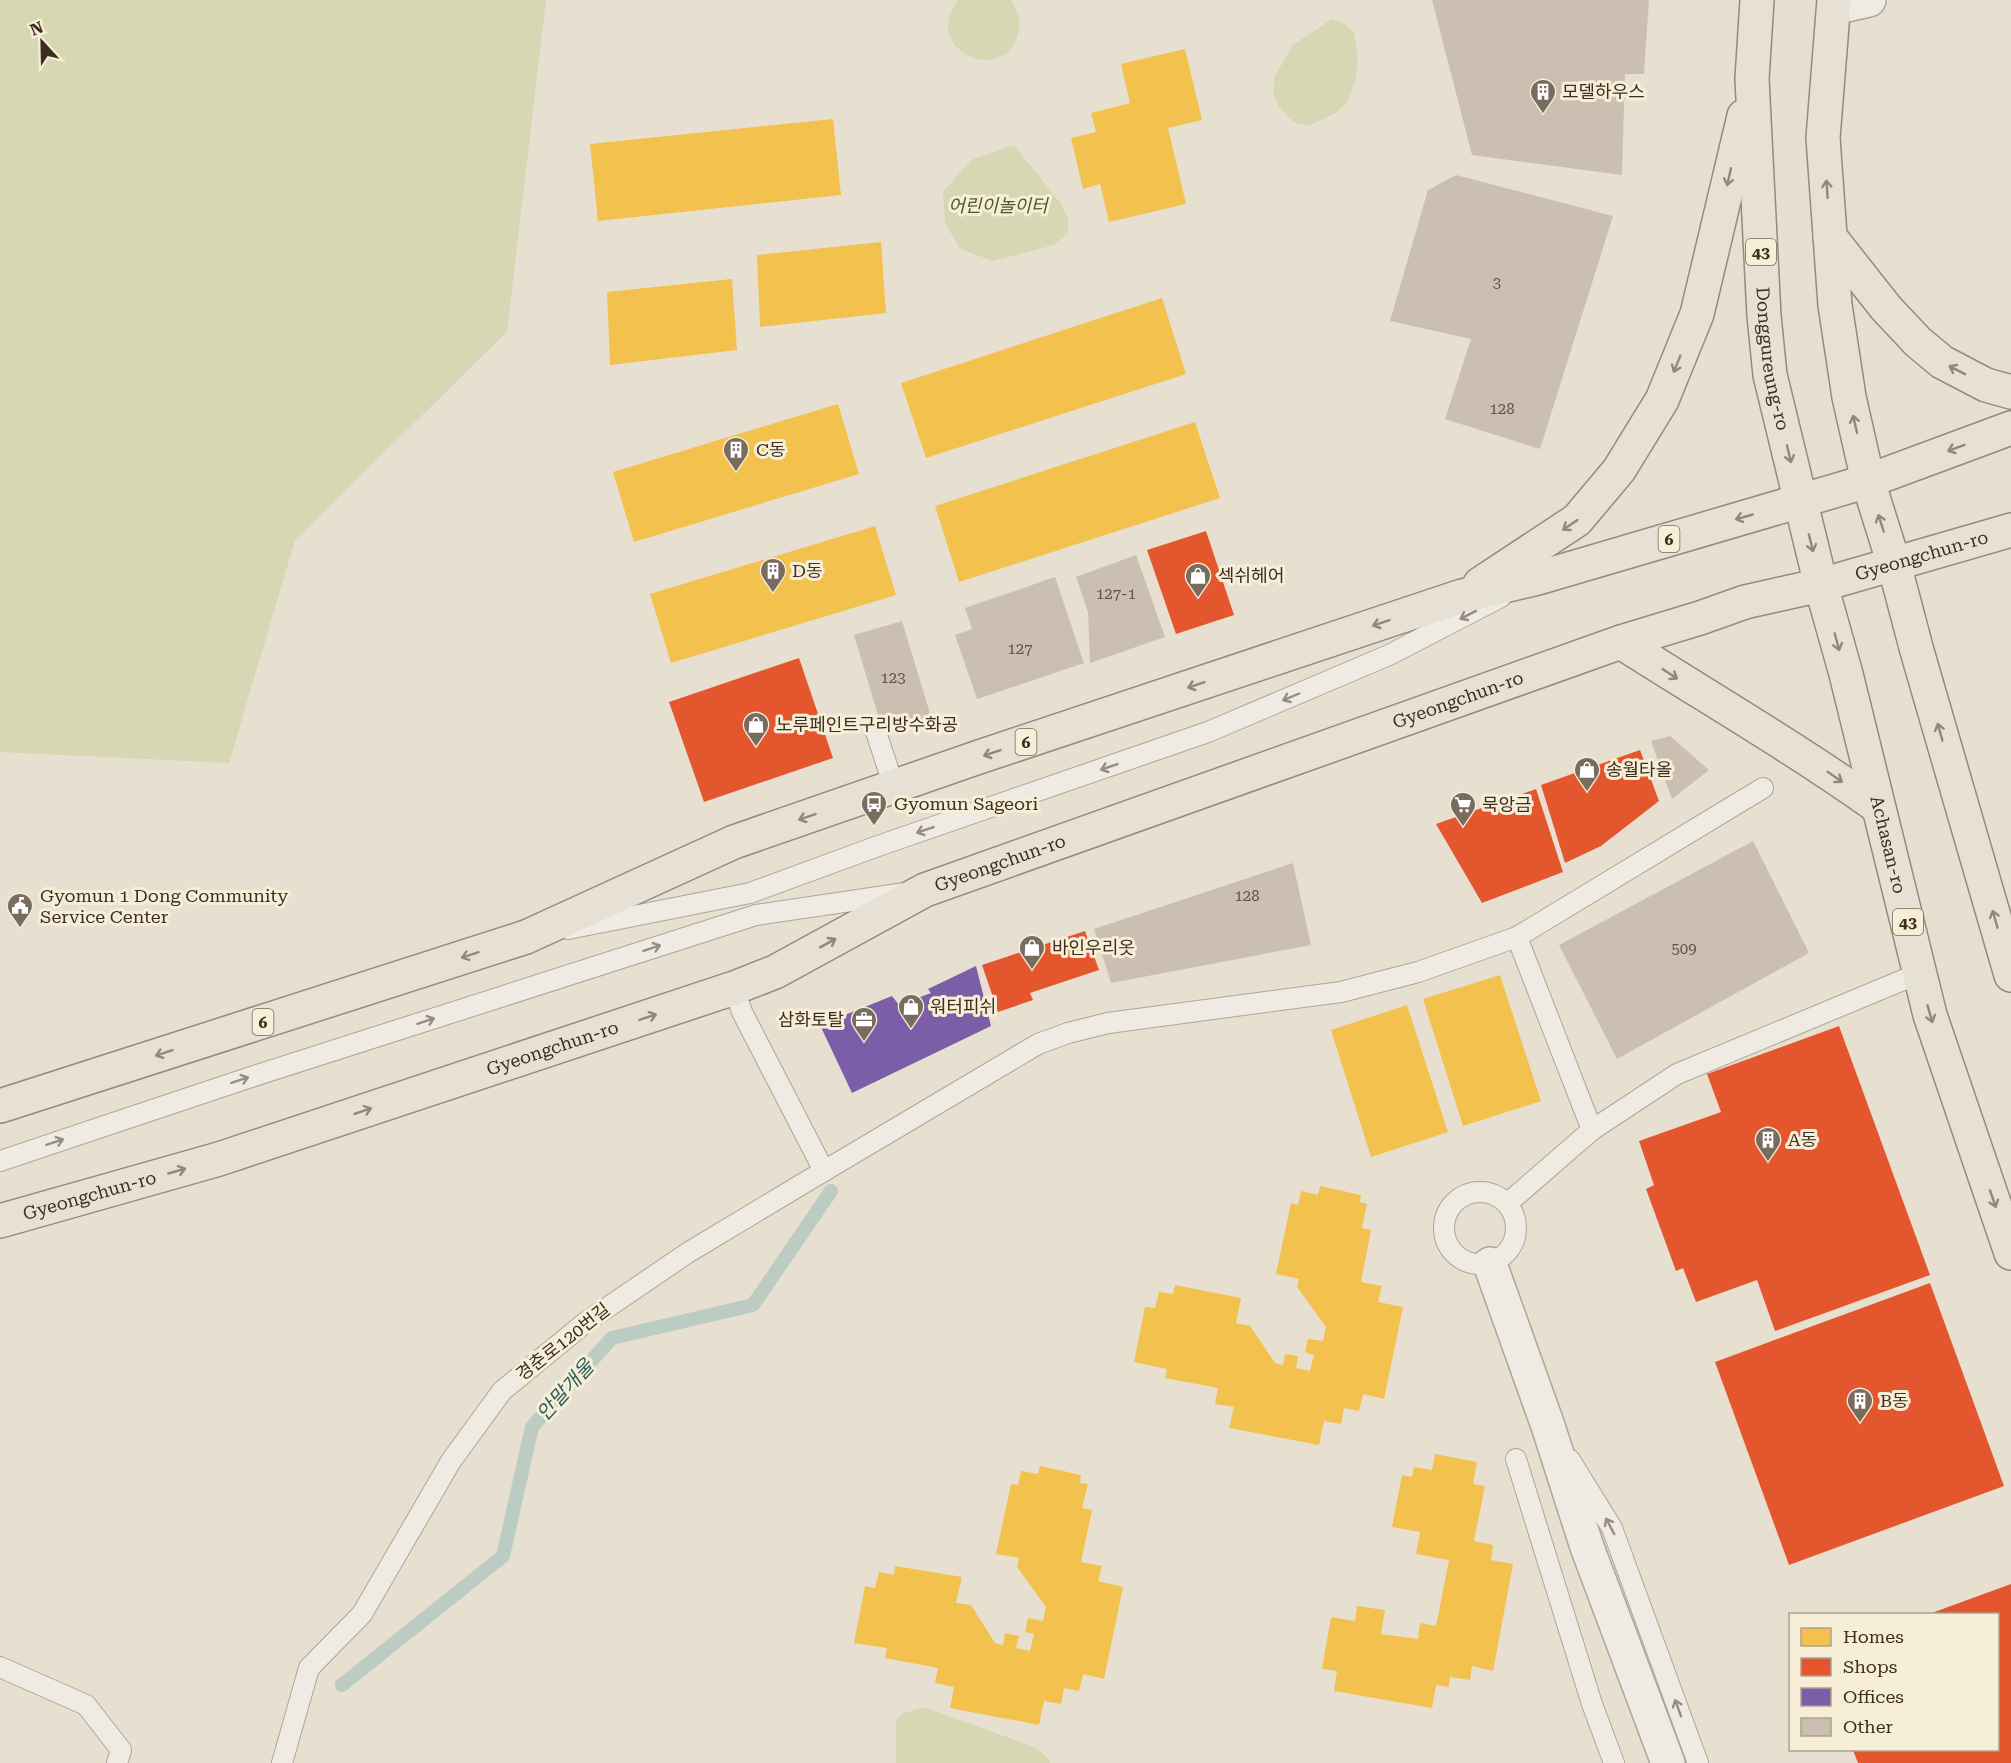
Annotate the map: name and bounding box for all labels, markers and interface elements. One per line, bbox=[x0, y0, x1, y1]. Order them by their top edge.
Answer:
north arrow bbox=[12, 12, 72, 72]
text: N bbox=[27, 17, 46, 40]
building icon: 모델하우스 bbox=[1528, 77, 1558, 115]
place label: 모델하우스 bbox=[1562, 81, 1645, 102]
one-way arrow bbox=[1723, 166, 1734, 186]
one-way arrow bbox=[1821, 180, 1832, 200]
park label: 어린이놀이터 bbox=[948, 195, 1050, 216]
road number: 43 bbox=[1746, 239, 1776, 265]
house number: 3 bbox=[1493, 274, 1501, 292]
street label: Donggureung-ro bbox=[1753, 287, 1794, 432]
one-way arrow bbox=[1671, 354, 1682, 373]
one-way arrow bbox=[1949, 364, 1966, 376]
house number: 128 bbox=[1489, 400, 1515, 418]
one-way arrow bbox=[1849, 415, 1860, 434]
building icon: C동 bbox=[721, 435, 751, 473]
place label: C동 bbox=[756, 439, 785, 460]
one-way arrow bbox=[1947, 444, 1966, 455]
one-way arrow bbox=[1784, 445, 1796, 464]
one-way arrow bbox=[1735, 512, 1754, 523]
one-way arrow bbox=[1875, 514, 1886, 533]
one-way arrow bbox=[1561, 518, 1578, 531]
road number: 6 bbox=[1658, 526, 1680, 552]
street label: Gyeongchun-ro bbox=[1852, 526, 1990, 585]
one-way arrow bbox=[1805, 533, 1817, 552]
building icon: D동 bbox=[758, 556, 788, 594]
place label: D동 bbox=[792, 560, 822, 581]
shop icon: 섹쉬헤어 bbox=[1183, 561, 1213, 599]
place label: 섹쉬헤어 bbox=[1218, 565, 1284, 586]
house number: 127-1 bbox=[1096, 585, 1136, 603]
one-way arrow bbox=[1459, 609, 1477, 621]
one-way arrow bbox=[1372, 618, 1391, 629]
one-way arrow bbox=[1831, 632, 1843, 651]
house number: 127 bbox=[1007, 640, 1033, 658]
street label: Gyeongchun-ro bbox=[1389, 667, 1526, 733]
one-way arrow bbox=[1661, 668, 1678, 680]
house number: 123 bbox=[880, 669, 906, 687]
one-way arrow bbox=[1187, 680, 1206, 691]
one-way arrow bbox=[1283, 692, 1301, 703]
shop icon: 노루페인트구리방수화공 bbox=[741, 710, 771, 748]
place label: 노루페인트구리방수화공 bbox=[776, 714, 958, 735]
one-way arrow bbox=[1934, 723, 1945, 742]
road number: 6 bbox=[1016, 729, 1036, 755]
one-way arrow bbox=[982, 748, 1001, 759]
shop icon: 송월타올 bbox=[1572, 755, 1602, 793]
place label: 송월타올 bbox=[1606, 759, 1672, 780]
one-way arrow bbox=[1100, 762, 1119, 773]
one-way arrow bbox=[1827, 771, 1843, 783]
bus stop icon: Gyomun Sageori bbox=[859, 789, 889, 827]
supermarket icon: 묵앙금 bbox=[1448, 790, 1478, 828]
place label: Gyomun Sageori bbox=[894, 793, 1038, 814]
street label: Achasan-ro bbox=[1866, 793, 1911, 896]
place label: 묵앙금 bbox=[1482, 794, 1532, 815]
one-way arrow bbox=[798, 812, 817, 823]
one-way arrow bbox=[916, 825, 935, 836]
street label: Gyeongchun-ro bbox=[932, 830, 1068, 896]
place label: Gyomun 1 Dong Community Service Center bbox=[40, 885, 288, 927]
house number: 128 bbox=[1234, 887, 1260, 905]
public building icon: Gyomun 1 Dong Community Service Center bbox=[5, 891, 35, 929]
road number: 43 bbox=[1893, 909, 1923, 935]
one-way arrow bbox=[1989, 910, 2000, 929]
shop icon: 바인우리옷 bbox=[1017, 933, 1047, 971]
one-way arrow bbox=[819, 937, 836, 949]
place label: 바인우리옷 bbox=[1052, 937, 1135, 958]
house number: 509 bbox=[1671, 940, 1697, 958]
one-way arrow bbox=[642, 942, 661, 953]
one-way arrow bbox=[461, 950, 480, 961]
shop icon: 워터피쉬 bbox=[896, 992, 926, 1030]
place label: 워터피쉬 bbox=[930, 996, 996, 1017]
one-way arrow bbox=[1925, 1004, 1937, 1023]
office icon: 삼화토탈 bbox=[849, 1005, 879, 1043]
road number: 6 bbox=[252, 1009, 274, 1035]
place label: 삼화토탈 bbox=[778, 1009, 844, 1030]
one-way arrow bbox=[638, 1011, 657, 1022]
one-way arrow bbox=[416, 1014, 435, 1025]
street label: Gyeongchun-ro bbox=[484, 1016, 621, 1079]
one-way arrow bbox=[155, 1049, 174, 1060]
one-way arrow bbox=[231, 1074, 249, 1085]
one-way arrow bbox=[353, 1105, 372, 1116]
building icon: A동 bbox=[1753, 1125, 1783, 1163]
place label: A동 bbox=[1788, 1129, 1817, 1150]
one-way arrow bbox=[46, 1136, 64, 1147]
one-way arrow bbox=[168, 1165, 187, 1176]
street label: Gyeongchun-ro bbox=[20, 1166, 158, 1224]
one-way arrow bbox=[1988, 1189, 1999, 1208]
street label: 경춘로120번길 bbox=[512, 1299, 614, 1385]
water label: 안말개울 bbox=[531, 1353, 600, 1425]
building icon: B동 bbox=[1845, 1386, 1875, 1424]
place label: B동 bbox=[1880, 1390, 1909, 1411]
one-way arrow bbox=[1604, 1517, 1615, 1535]
legend bbox=[1789, 1613, 1999, 1751]
text: Homes bbox=[1843, 1626, 1904, 1647]
text: Shops bbox=[1843, 1656, 1897, 1677]
text: Offices bbox=[1843, 1686, 1904, 1707]
one-way arrow bbox=[1672, 1699, 1683, 1718]
text: Other bbox=[1843, 1716, 1893, 1737]

